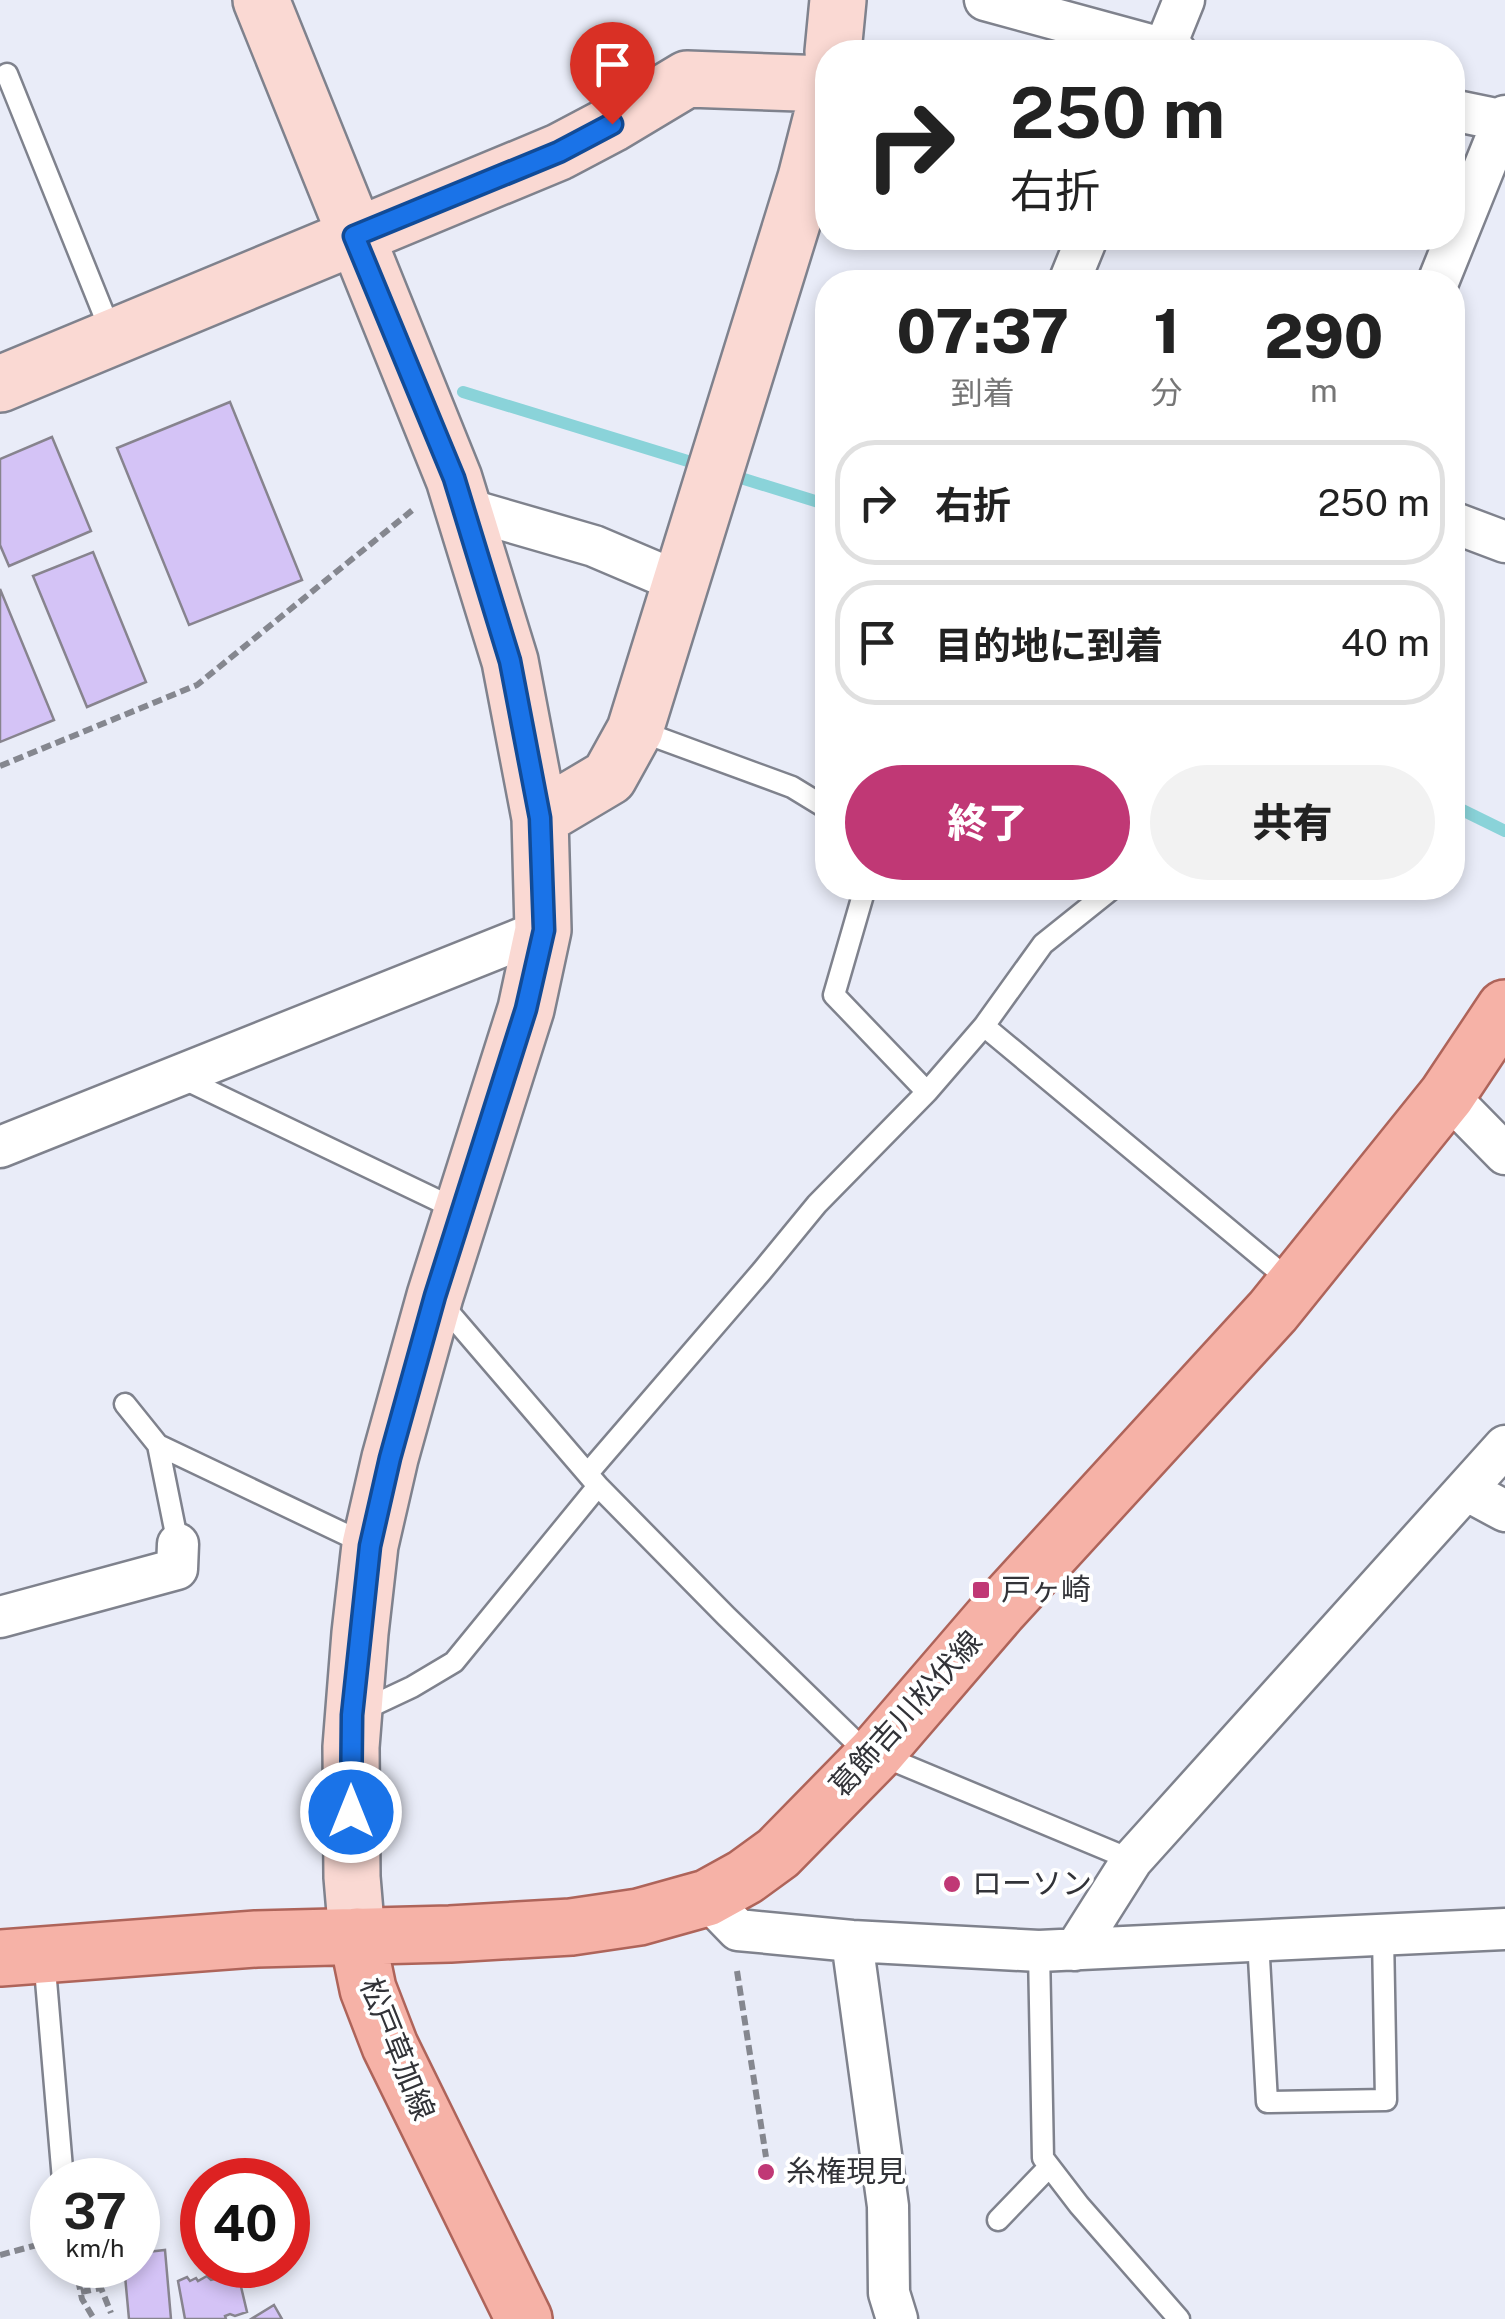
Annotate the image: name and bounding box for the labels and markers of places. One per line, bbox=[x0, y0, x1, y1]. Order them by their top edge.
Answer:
pin bbox=[570, 22, 655, 125]
place label: 戸ヶ崎 bbox=[1001, 1571, 1091, 1607]
marker: 戸ヶ崎 bbox=[970, 1579, 992, 1601]
place label: ローソン bbox=[972, 1865, 1092, 1901]
marker: ローソン bbox=[941, 1873, 963, 1895]
place label: 糸権現見 bbox=[786, 2153, 906, 2189]
marker: 糸権現見 bbox=[755, 2161, 777, 2183]

